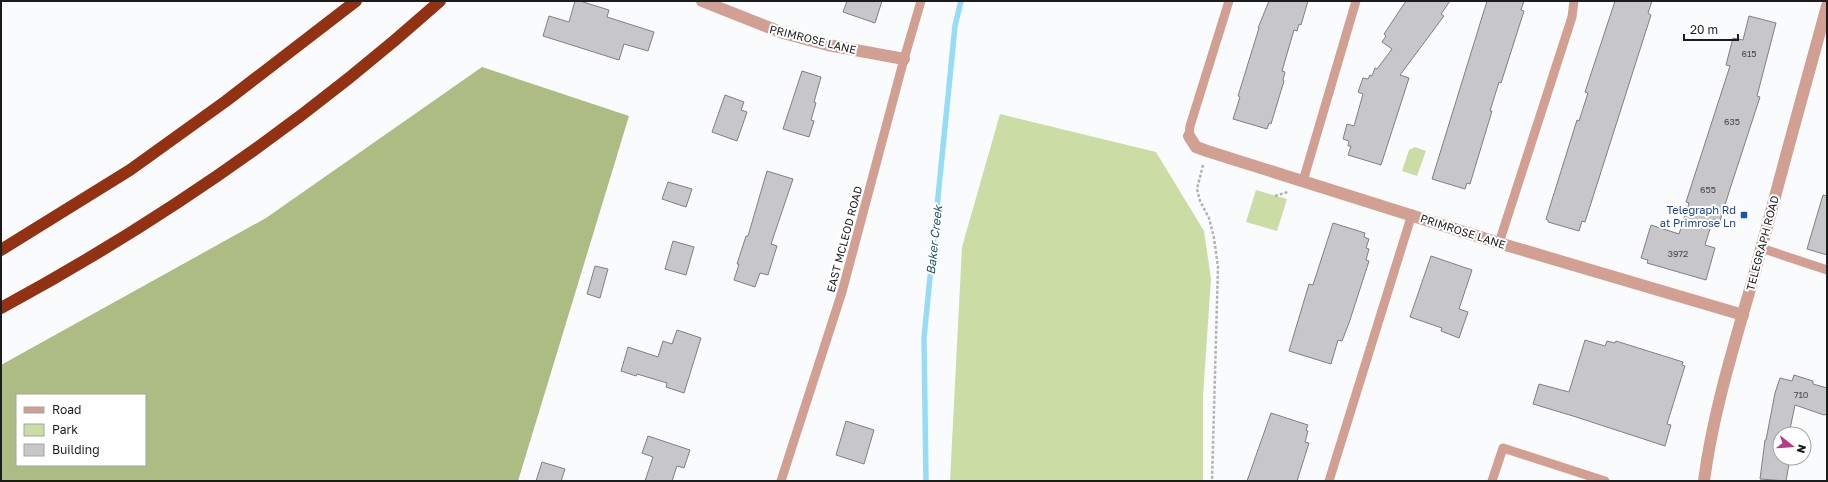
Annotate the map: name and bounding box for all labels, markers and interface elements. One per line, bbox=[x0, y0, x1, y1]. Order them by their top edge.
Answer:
scale bar bbox=[1684, 16, 1738, 42]
street label: PRIMROSE LANE bbox=[768, 22, 858, 56]
text: 20 m bbox=[1690, 22, 1718, 37]
house number: 615 bbox=[1741, 48, 1757, 59]
house number: 635 bbox=[1724, 116, 1740, 127]
street label: EAST MCLEOD ROAD bbox=[824, 184, 865, 294]
house number: 655 bbox=[1700, 184, 1716, 195]
street label: TELEGRAPH ROAD bbox=[1743, 194, 1781, 292]
water label: Baker Creek bbox=[923, 203, 945, 275]
place label: Telegraph Rd at Primrose Ln bbox=[1660, 203, 1736, 229]
marker: Telegraph Rd at Primrose Ln bbox=[1739, 210, 1749, 220]
street label: PRIMROSE LANE bbox=[1419, 211, 1507, 251]
house number: 3972 bbox=[1668, 248, 1688, 259]
house number: 710 bbox=[1794, 389, 1809, 400]
legend bbox=[16, 394, 146, 466]
text: Road bbox=[52, 402, 81, 417]
text: Park bbox=[52, 422, 78, 437]
north arrow bbox=[1772, 426, 1812, 466]
text: Building bbox=[52, 442, 100, 457]
text: N bbox=[1795, 443, 1809, 455]

